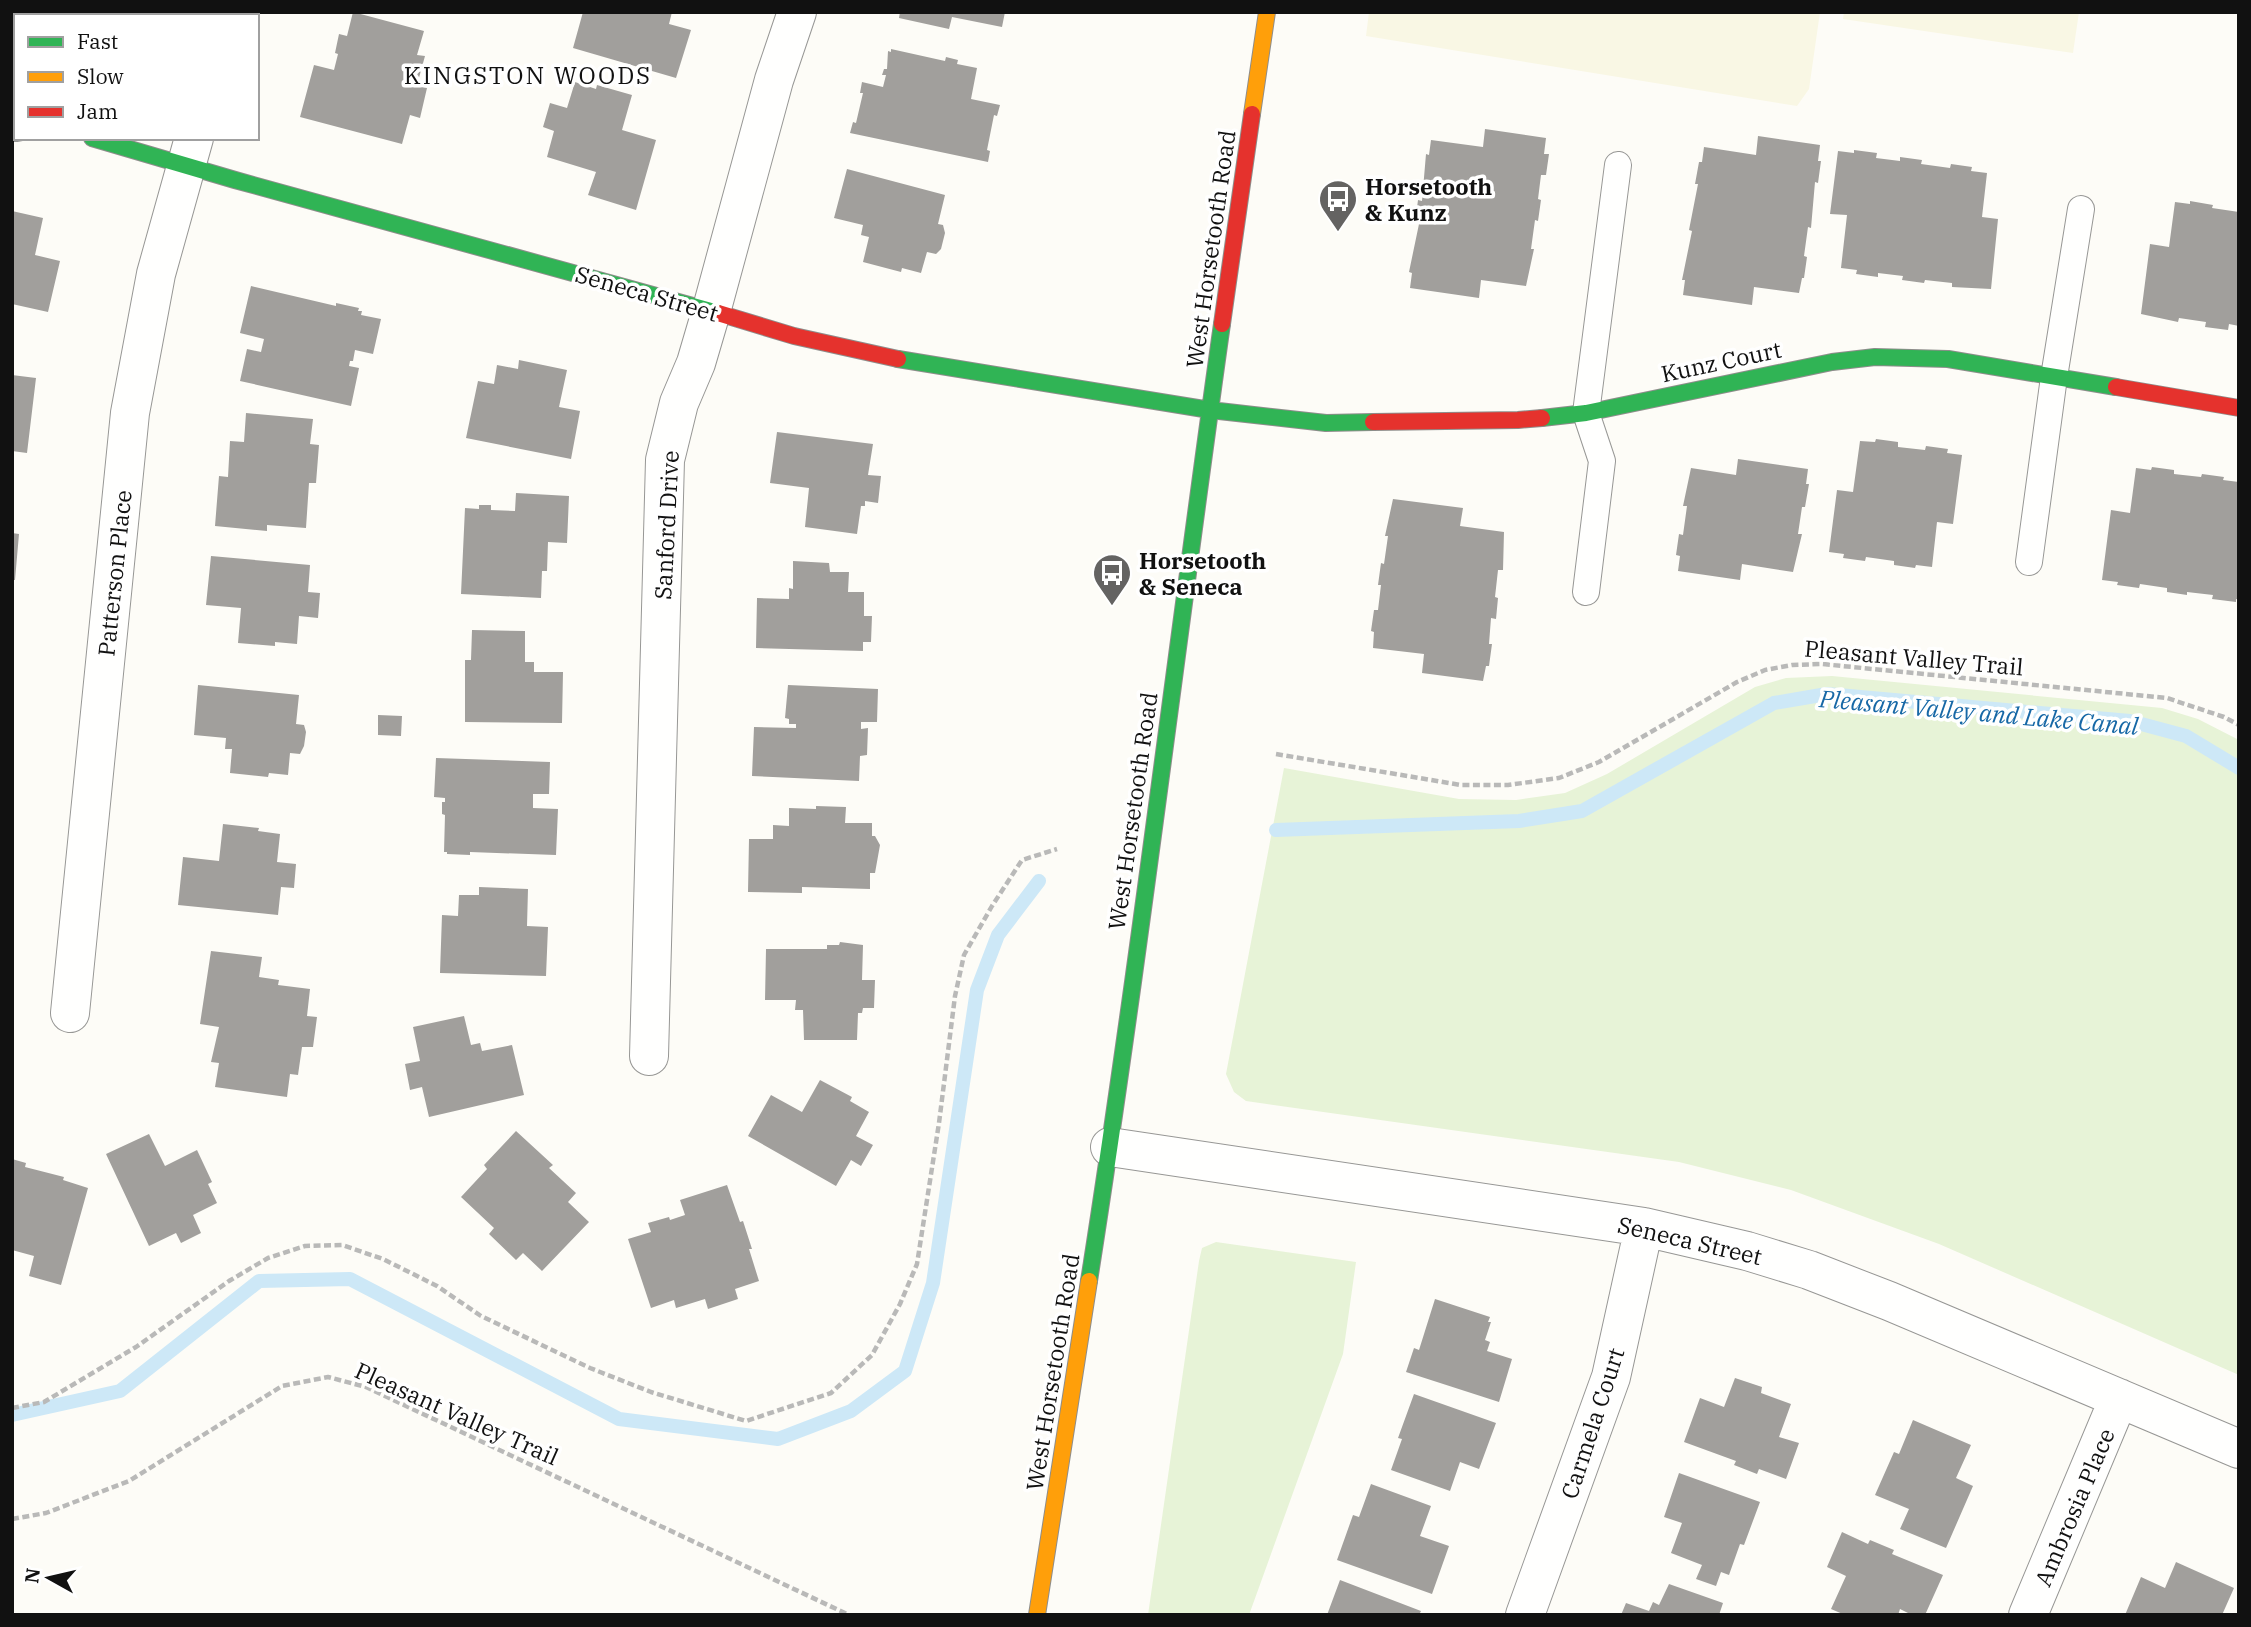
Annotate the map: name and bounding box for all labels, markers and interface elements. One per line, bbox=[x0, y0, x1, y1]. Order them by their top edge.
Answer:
legend bbox=[14, 14, 259, 140]
text: Fast bbox=[77, 27, 118, 55]
district label: KINGSTON WOODS bbox=[404, 59, 652, 91]
text: Slow bbox=[77, 62, 124, 90]
text: Jam bbox=[77, 97, 118, 125]
street label: West Horsetooth Road bbox=[1178, 128, 1242, 370]
place label: Horsetooth & Kunz bbox=[1365, 171, 1492, 227]
bus stop icon: Horsetooth & Kunz bbox=[1317, 178, 1359, 233]
street label: Seneca Street bbox=[572, 258, 722, 328]
street label: Kunz Court bbox=[1658, 334, 1784, 388]
street label: Sanford Drive bbox=[647, 450, 685, 600]
street label: Patterson Place bbox=[90, 488, 138, 658]
place label: Horsetooth & Seneca bbox=[1139, 545, 1266, 601]
bus stop icon: Horsetooth & Seneca bbox=[1091, 552, 1133, 607]
street label: Pleasant Valley Trail bbox=[1803, 632, 2025, 682]
water label: Pleasant Valley and Lake Canal bbox=[1817, 682, 2141, 742]
street label: West Horsetooth Road bbox=[1100, 690, 1164, 932]
street label: Seneca Street bbox=[1615, 1209, 1765, 1271]
street label: West Horsetooth Road bbox=[1018, 1251, 1086, 1493]
street label: Carmela Court bbox=[1553, 1344, 1631, 1502]
street label: Pleasant Valley Trail bbox=[350, 1355, 564, 1471]
street label: Ambrosia Place bbox=[2027, 1423, 2121, 1591]
north arrow bbox=[14, 1543, 84, 1613]
text: N bbox=[19, 1567, 45, 1585]

